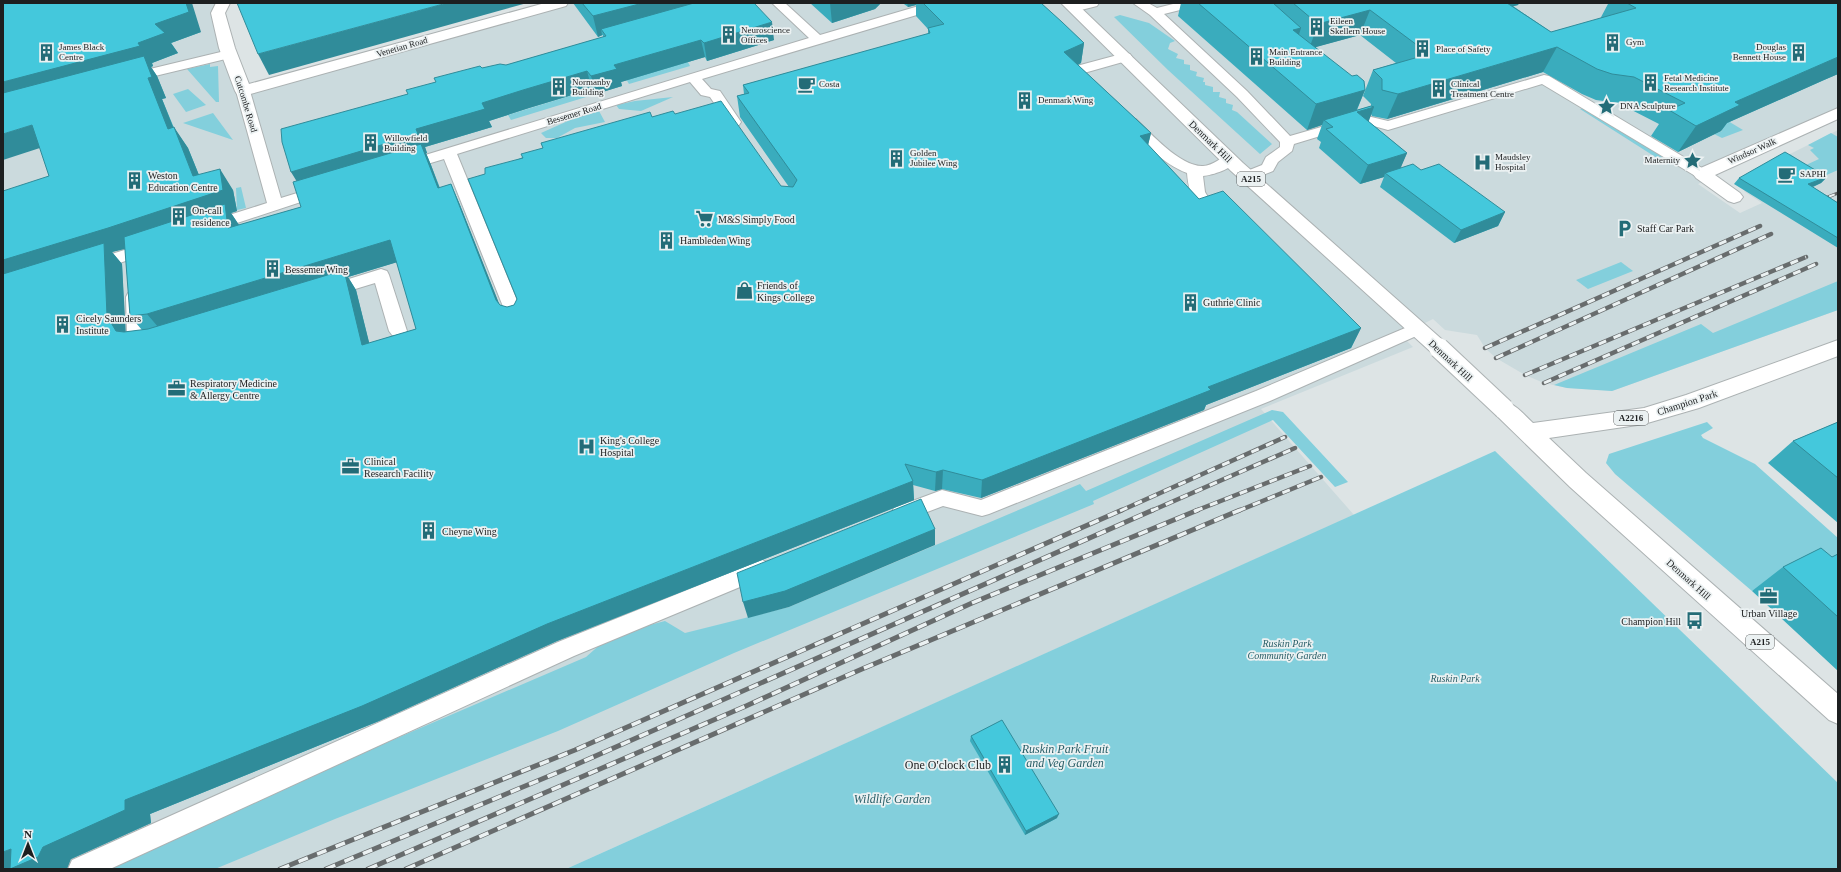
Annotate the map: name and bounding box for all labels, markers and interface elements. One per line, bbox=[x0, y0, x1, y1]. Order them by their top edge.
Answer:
building icon: Eileen Skellern House bbox=[1307, 16, 1327, 36]
place label: Eileen Skellern House bbox=[1330, 16, 1385, 36]
building icon: Neuroscience Offices bbox=[718, 25, 738, 45]
place label: Neuroscience Offices bbox=[741, 25, 790, 45]
building icon: Gym bbox=[1603, 32, 1623, 52]
street label: Venetian Road bbox=[375, 35, 429, 59]
place label: Gym bbox=[1626, 37, 1644, 47]
building icon: Place of Safety bbox=[1413, 39, 1433, 59]
building icon: James Black Centre bbox=[36, 42, 56, 62]
place label: James Black Centre bbox=[59, 42, 105, 62]
place label: Douglas Bennett House bbox=[1733, 42, 1786, 62]
building icon: Douglas Bennett House bbox=[1789, 42, 1809, 62]
place label: Place of Safety bbox=[1436, 44, 1491, 54]
building icon: Main Entrance Building bbox=[1246, 47, 1266, 67]
place label: Main Entrance Building bbox=[1269, 47, 1322, 67]
building icon: Fetal Medicine Research Institute bbox=[1641, 73, 1661, 93]
place label: Fetal Medicine Research Institute bbox=[1664, 73, 1729, 93]
cafe icon: Costa bbox=[796, 74, 816, 94]
street label: Cutcombe Road bbox=[233, 75, 259, 134]
building icon: Normanby Building bbox=[549, 77, 569, 97]
place label: Normanby Building bbox=[572, 77, 611, 97]
place label: Costa bbox=[819, 79, 840, 89]
building icon: Clinical Treatment Centre bbox=[1428, 79, 1448, 99]
place label: Clinical Treatment Centre bbox=[1451, 79, 1514, 99]
building icon: Denmark Wing bbox=[1015, 90, 1035, 110]
place label: Denmark Wing bbox=[1038, 95, 1094, 105]
place icon: DNA Sculpture bbox=[1597, 96, 1617, 116]
street label: Bessemer Road bbox=[546, 101, 603, 127]
place label: DNA Sculpture bbox=[1620, 101, 1676, 111]
street label: Denmark Hill bbox=[1187, 118, 1235, 165]
building icon: Willowfield Building bbox=[361, 133, 381, 153]
place label: Willowfield Building bbox=[384, 133, 428, 153]
street label: Windsor Walk bbox=[1726, 136, 1778, 166]
building icon: Golden Jubilee Wing bbox=[887, 148, 907, 168]
place label: Golden Jubilee Wing bbox=[910, 148, 958, 168]
place icon: Maternity bbox=[1683, 150, 1703, 170]
hospital icon: Maudsley Hospital bbox=[1472, 152, 1492, 172]
place label: Maudsley Hospital bbox=[1495, 152, 1531, 172]
place label: Maternity bbox=[1645, 155, 1680, 165]
cafe icon: SAPHI bbox=[1777, 164, 1797, 184]
place label: SAPHI bbox=[1800, 169, 1826, 179]
place label: Weston Education Centre bbox=[148, 170, 218, 193]
building icon: Weston Education Centre bbox=[125, 171, 145, 191]
road number: A215 bbox=[1237, 172, 1265, 186]
place label: On-call residence bbox=[192, 205, 230, 228]
building icon: On-call residence bbox=[169, 206, 189, 226]
supermarket icon: M&S Simply Food bbox=[695, 209, 715, 229]
place label: M&S Simply Food bbox=[718, 214, 795, 225]
parking icon: Staff Car Park bbox=[1614, 218, 1634, 238]
place label: Staff Car Park bbox=[1637, 223, 1694, 234]
building icon: Hambleden Wing bbox=[657, 230, 677, 250]
place label: Hambleden Wing bbox=[680, 235, 750, 246]
building icon: Bessemer Wing bbox=[262, 259, 282, 279]
place label: Bessemer Wing bbox=[285, 264, 348, 275]
place label: Friends of Kings College bbox=[757, 280, 815, 303]
shop icon: Friends of Kings College bbox=[734, 281, 754, 301]
building icon: Guthrie Clinic bbox=[1180, 292, 1200, 312]
place label: Guthrie Clinic bbox=[1203, 297, 1261, 308]
place label: Cicely Saunders Institute bbox=[76, 313, 141, 336]
building icon: Cicely Saunders Institute bbox=[53, 314, 73, 334]
street label: Denmark Hill bbox=[1427, 337, 1475, 383]
place label: Respiratory Medicine & Allergy Centre bbox=[190, 378, 277, 401]
office icon: Respiratory Medicine & Allergy Centre bbox=[167, 379, 187, 399]
street label: Champion Park bbox=[1656, 388, 1719, 417]
road number: A2216 bbox=[1614, 411, 1648, 425]
place label: King's College Hospital bbox=[600, 435, 660, 458]
hospital icon: King's College Hospital bbox=[577, 436, 597, 456]
place label: Clinical Research Facility bbox=[364, 456, 434, 479]
office icon: Clinical Research Facility bbox=[341, 457, 361, 477]
building icon: Cheyne Wing bbox=[419, 521, 439, 541]
place label: Cheyne Wing bbox=[442, 526, 497, 537]
street label: Denmark Hill bbox=[1664, 557, 1713, 602]
office icon: Urban Village bbox=[1759, 586, 1779, 606]
place label: Urban Village bbox=[1741, 608, 1798, 619]
bus stop icon: Champion Hill bbox=[1684, 611, 1704, 631]
place label: Champion Hill bbox=[1621, 616, 1681, 627]
road number: A215 bbox=[1746, 635, 1774, 649]
park label: Ruskin Park Community Garden bbox=[1248, 638, 1326, 661]
park label: Ruskin Park bbox=[1429, 673, 1480, 684]
park label: Ruskin Park Fruit and Veg Garden bbox=[1021, 742, 1109, 770]
building icon: One O'clock Club bbox=[994, 755, 1014, 775]
place label: One O'clock Club bbox=[905, 758, 991, 772]
park label: Wildlife Garden bbox=[854, 792, 930, 806]
north arrow bbox=[8, 824, 48, 864]
text: N bbox=[24, 828, 32, 840]

